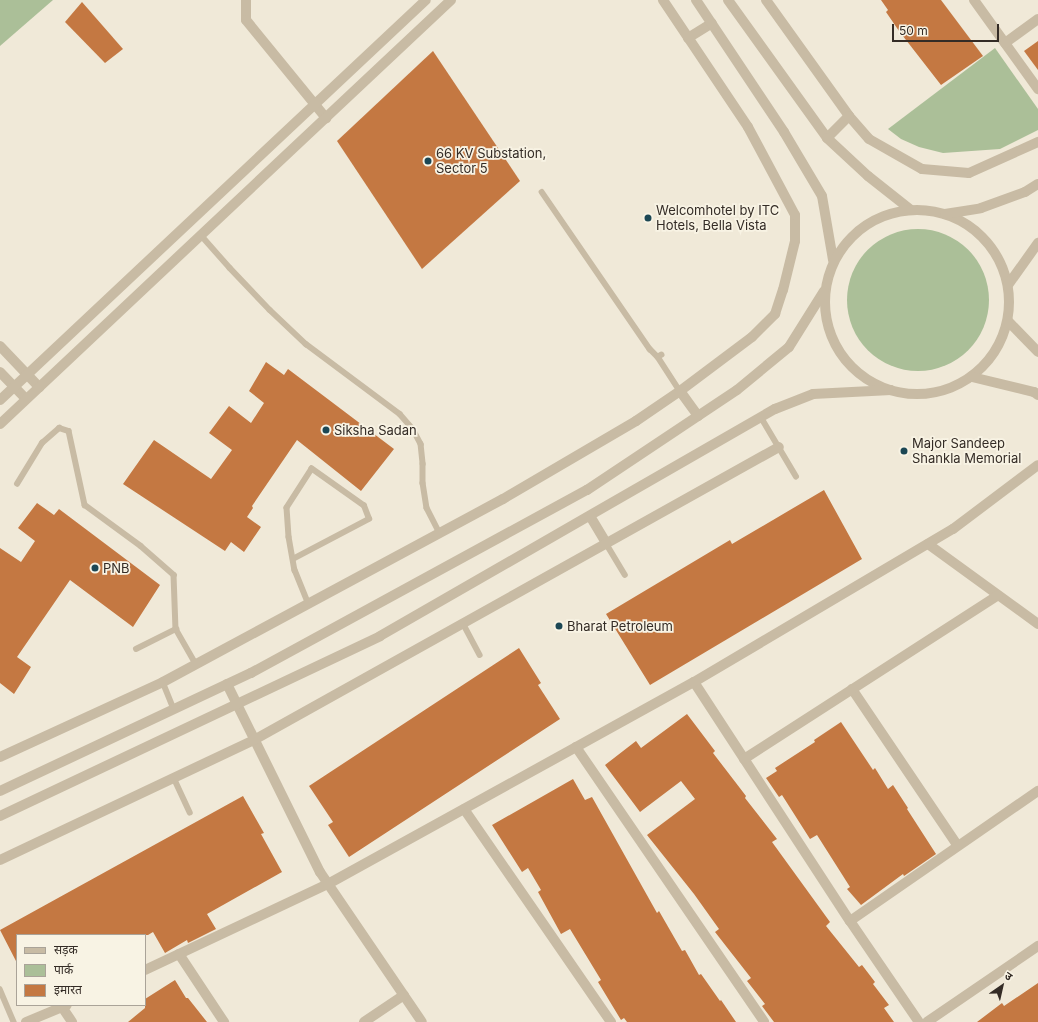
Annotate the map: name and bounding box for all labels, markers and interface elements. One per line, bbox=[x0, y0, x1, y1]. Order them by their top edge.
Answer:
scale bar bbox=[894, 16, 1001, 42]
text: 50 m bbox=[899, 23, 928, 38]
place label: 66 KV Substation, Sector 5 bbox=[436, 146, 546, 177]
marker: 66 KV Substation, Sector 5 bbox=[423, 156, 433, 166]
place label: Welcomhotel by ITC Hotels, Bella Vista bbox=[656, 203, 779, 234]
marker: Welcomhotel by ITC Hotels, Bella Vista bbox=[643, 213, 653, 223]
place label: Siksha Sadan bbox=[334, 422, 417, 438]
marker: Siksha Sadan bbox=[321, 425, 331, 435]
place label: Major Sandeep Shankla Memorial bbox=[912, 436, 1021, 467]
marker: Major Sandeep Shankla Memorial bbox=[899, 446, 909, 456]
place label: PNB bbox=[103, 560, 130, 576]
marker: PNB bbox=[90, 563, 100, 573]
place label: Bharat Petroleum bbox=[567, 618, 673, 634]
marker: Bharat Petroleum bbox=[554, 621, 564, 631]
legend bbox=[16, 934, 146, 1006]
text: सड़क bbox=[54, 942, 78, 957]
text: पार्क bbox=[54, 962, 73, 977]
north arrow bbox=[982, 966, 1022, 1006]
text: उ bbox=[1002, 968, 1015, 984]
text: इमारत bbox=[54, 982, 82, 997]

